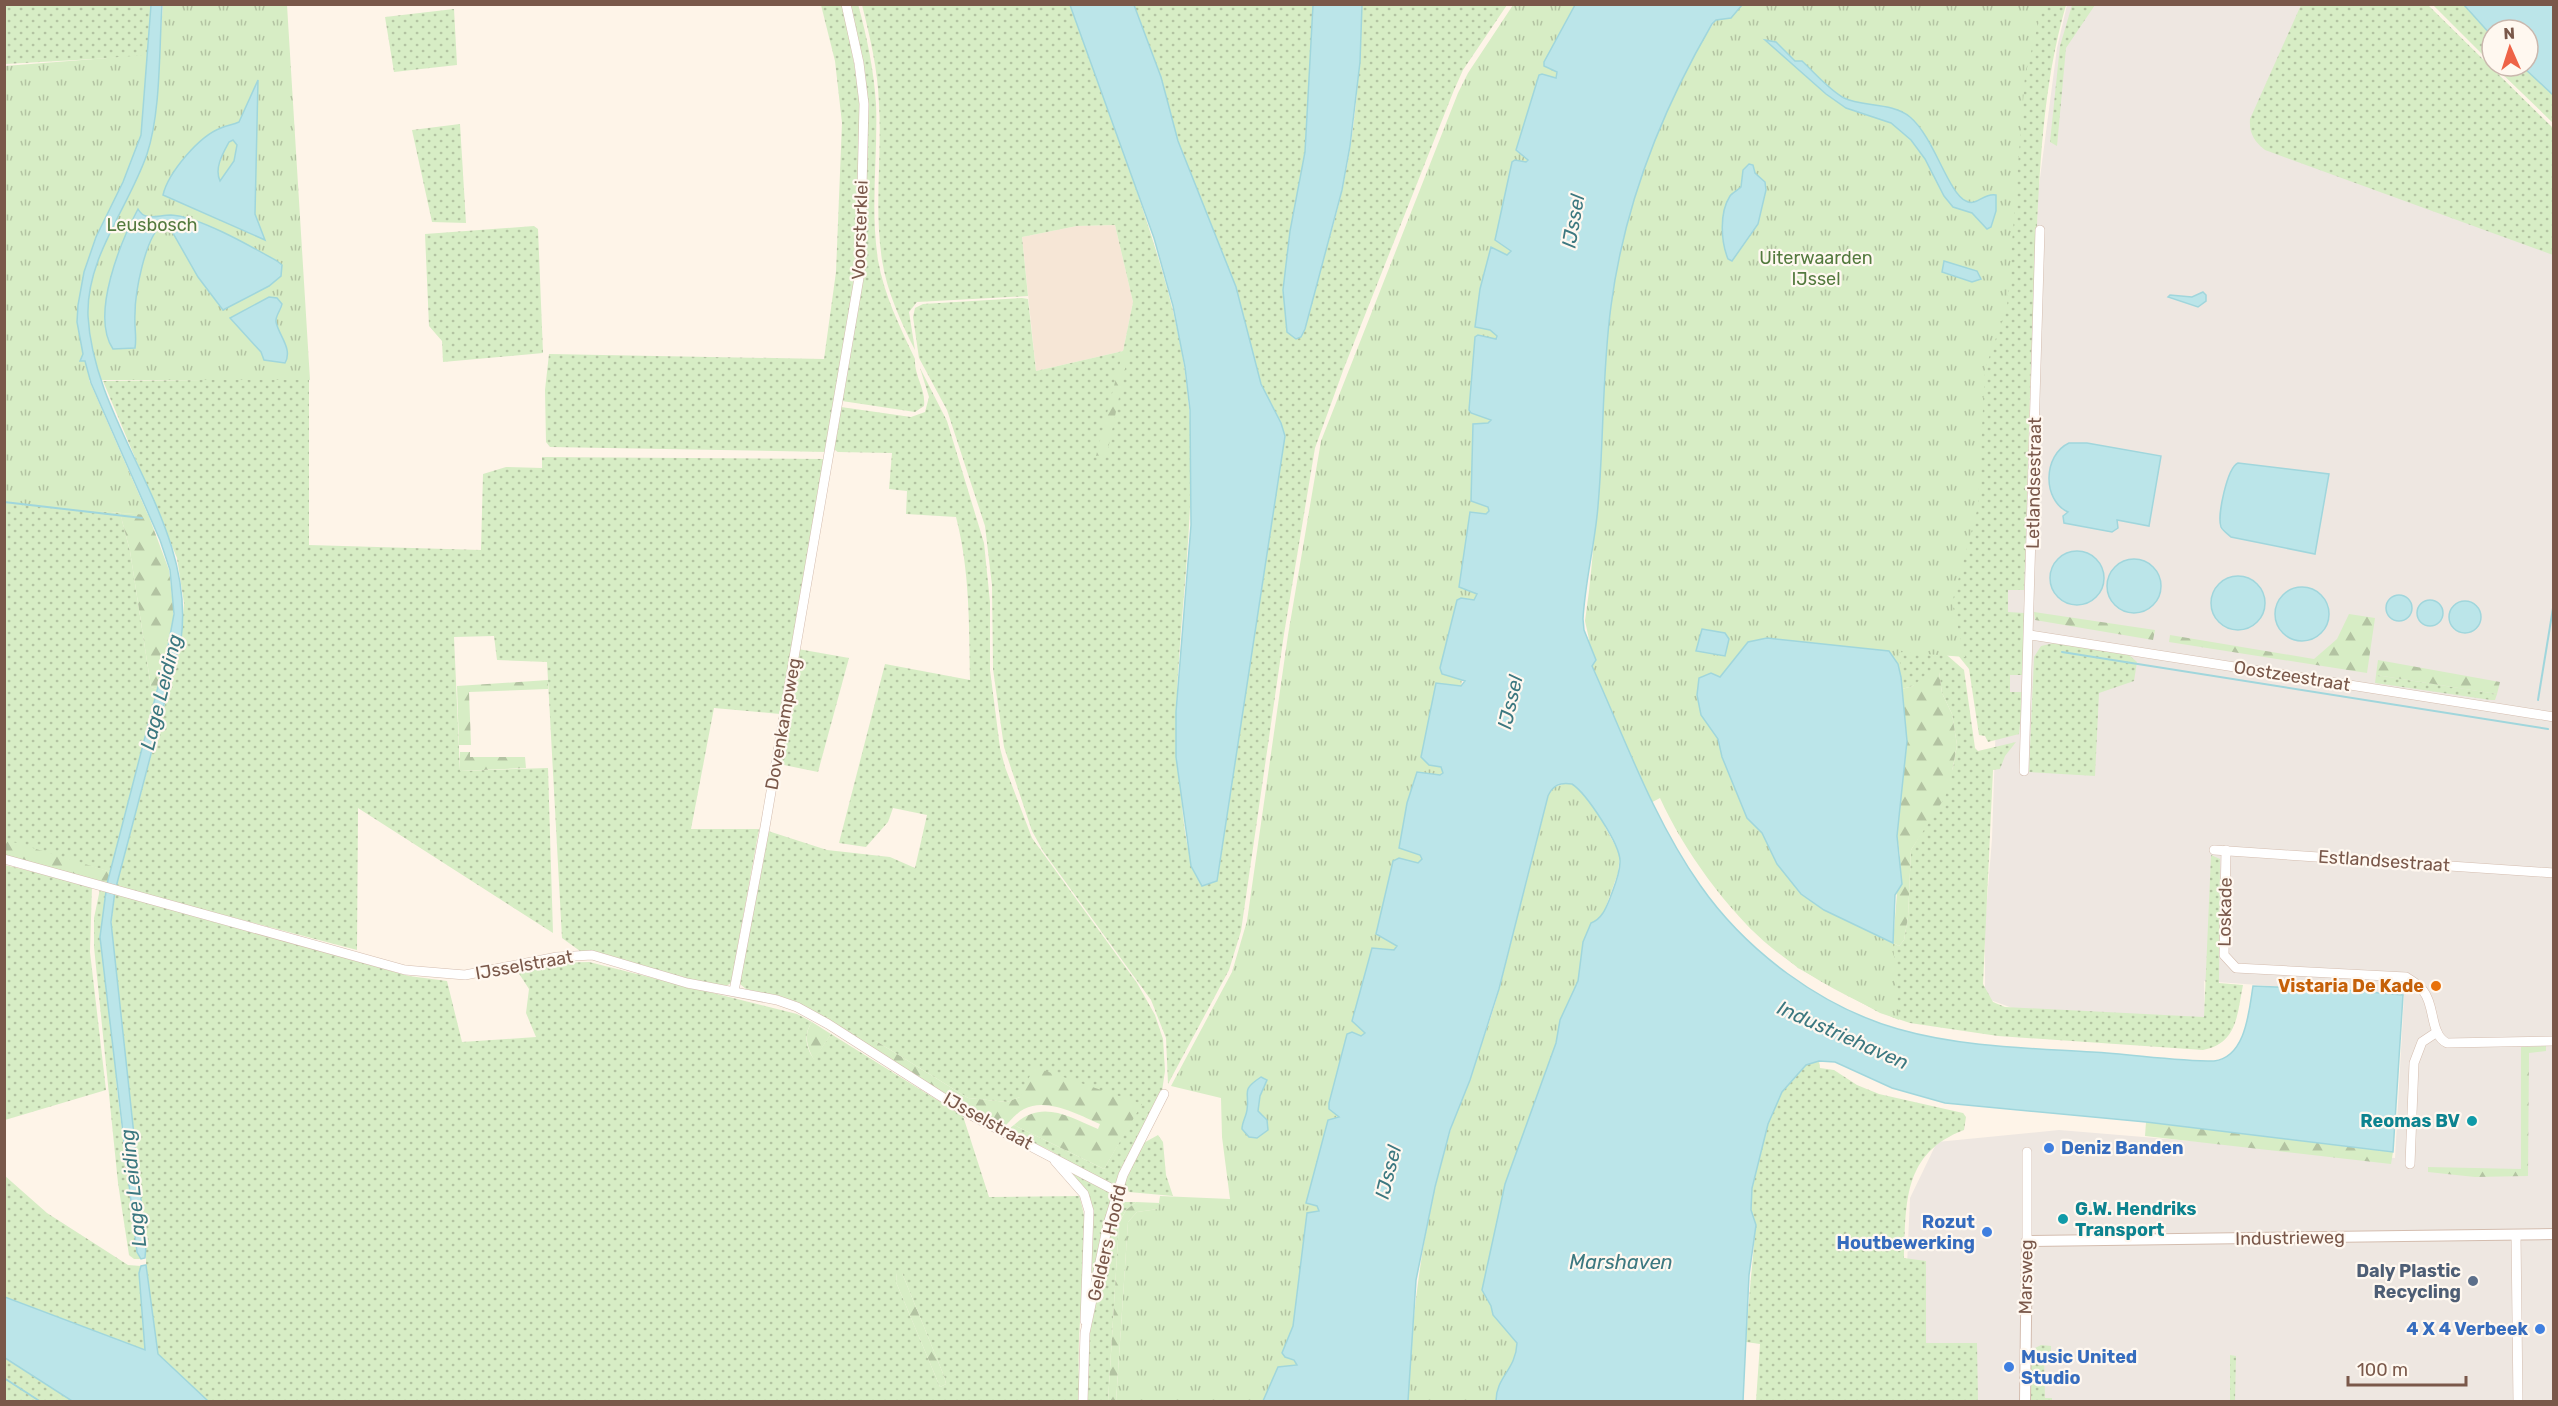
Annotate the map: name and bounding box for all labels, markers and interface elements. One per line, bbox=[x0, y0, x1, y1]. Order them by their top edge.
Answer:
north arrow bbox=[2480, 18, 2540, 78]
text: N bbox=[2503, 24, 2515, 43]
street label: Voorsterklei bbox=[847, 180, 873, 280]
water label: IJssel bbox=[1556, 191, 1590, 250]
park label: Leusbosch bbox=[106, 214, 198, 236]
park label: Uiterwaarden IJssel bbox=[1759, 247, 1873, 290]
street label: Letlandsestraat bbox=[2022, 417, 2046, 549]
water label: Lage Leiding bbox=[135, 632, 187, 752]
street label: Dovenkampweg bbox=[761, 656, 805, 792]
street label: Oostzeestraat bbox=[2232, 656, 2352, 696]
water label: IJssel bbox=[1492, 672, 1528, 731]
street label: Estlandsestraat bbox=[2317, 845, 2451, 877]
street label: Loskade bbox=[2213, 877, 2237, 947]
street label: IJsselstraat bbox=[473, 946, 575, 984]
place label: Vistaria De Kade bbox=[2278, 975, 2424, 997]
marker: Vistaria De Kade bbox=[2429, 979, 2443, 993]
water label: Industriehaven bbox=[1774, 995, 1912, 1075]
street label: IJsselstraat bbox=[939, 1087, 1037, 1155]
place label: Reomas BV bbox=[2360, 1110, 2461, 1132]
marker: Reomas BV bbox=[2465, 1114, 2479, 1128]
water label: Lage Leiding bbox=[115, 1128, 151, 1248]
place label: Deniz Banden bbox=[2061, 1137, 2184, 1159]
marker: Deniz Banden bbox=[2042, 1141, 2056, 1155]
water label: IJssel bbox=[1370, 1142, 1407, 1201]
street label: Gelders Hoofd bbox=[1083, 1183, 1131, 1303]
place label: G.W. Hendriks Transport bbox=[2075, 1198, 2197, 1241]
place label: Rozut Houtbewerking bbox=[1837, 1211, 1975, 1254]
marker: G.W. Hendriks Transport bbox=[2056, 1212, 2070, 1226]
marker: Rozut Houtbewerking bbox=[1980, 1225, 1994, 1239]
street label: Industrieweg bbox=[2235, 1226, 2345, 1250]
street label: Marsweg bbox=[2014, 1239, 2038, 1315]
water label: Marshaven bbox=[1569, 1250, 1673, 1274]
place label: Daly Plastic Recycling bbox=[2356, 1260, 2461, 1303]
marker: Daly Plastic Recycling bbox=[2466, 1274, 2480, 1288]
place label: 4 X 4 Verbeek bbox=[2406, 1318, 2528, 1340]
marker: 4 X 4 Verbeek bbox=[2533, 1322, 2547, 1336]
place label: Music United Studio bbox=[2021, 1346, 2137, 1389]
scale bar bbox=[2348, 1349, 2466, 1387]
text: 100 m bbox=[2357, 1359, 2408, 1381]
marker: Music United Studio bbox=[2002, 1360, 2016, 1374]

